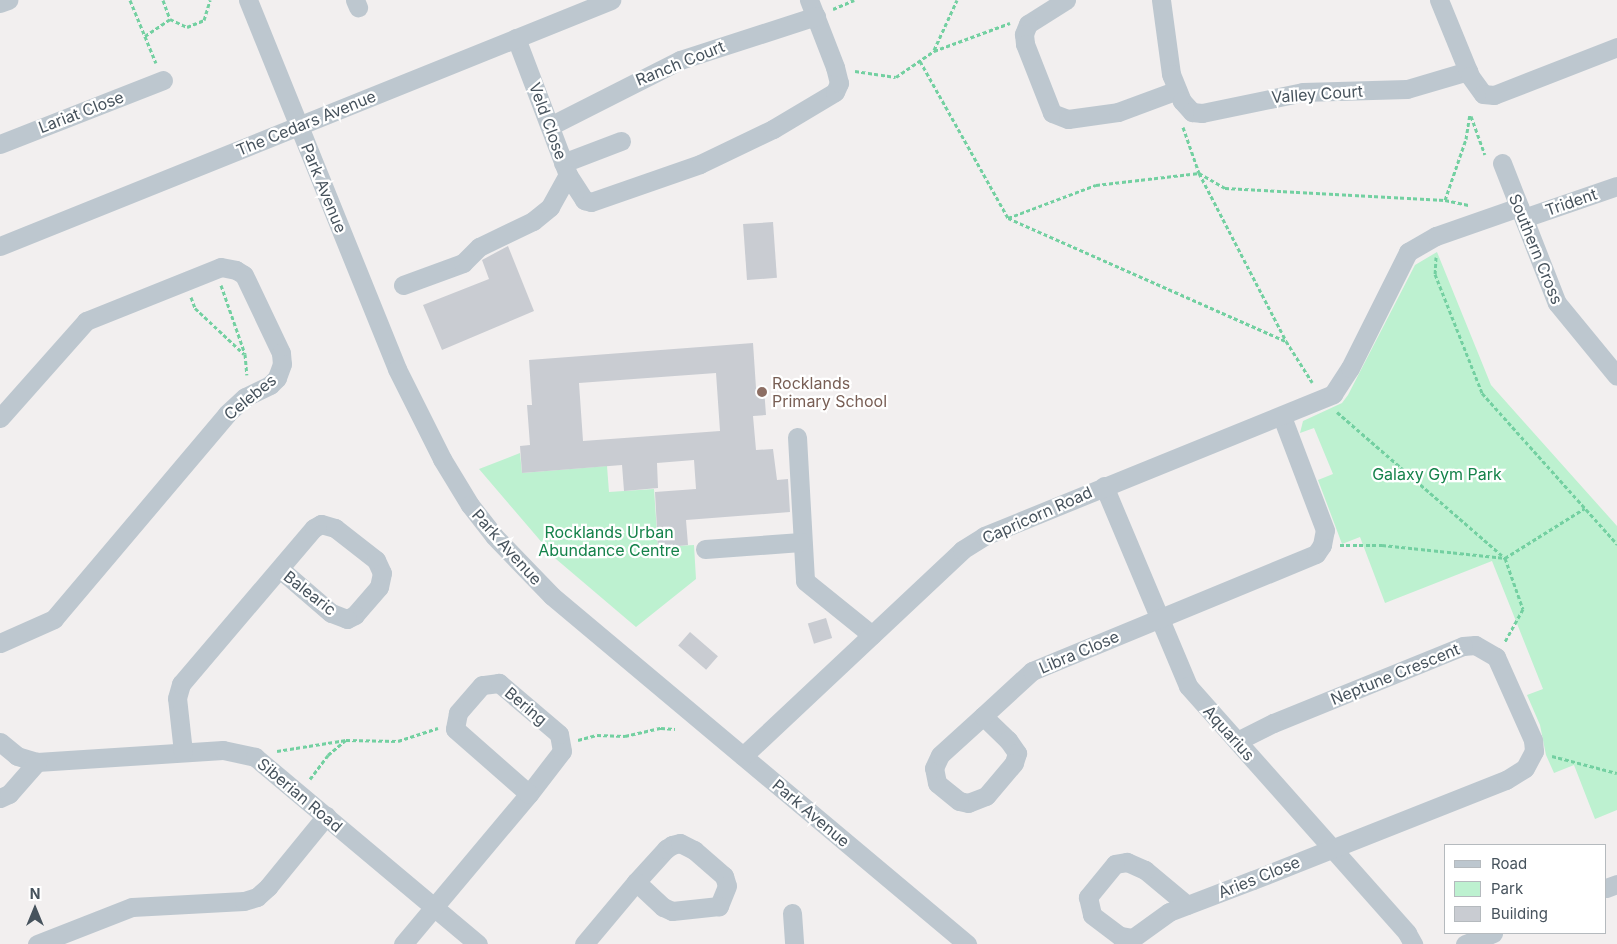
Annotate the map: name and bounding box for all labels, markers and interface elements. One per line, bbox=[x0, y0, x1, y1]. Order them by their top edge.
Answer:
street label: Ranch Court bbox=[633, 36, 727, 90]
street label: Veld Close bbox=[525, 80, 571, 162]
street label: Valley Court bbox=[1271, 81, 1363, 107]
street label: The Cedars Avenue bbox=[234, 86, 378, 160]
street label: Lariat Close bbox=[36, 87, 126, 137]
street label: Park Avenue bbox=[297, 140, 351, 236]
street label: Trident bbox=[1543, 184, 1599, 220]
street label: Southern Cross bbox=[1505, 191, 1567, 307]
street label: Celebes bbox=[220, 370, 280, 424]
place label: Rocklands Primary School bbox=[772, 373, 887, 411]
marker: Rocklands Primary School bbox=[756, 386, 768, 398]
park label: Galaxy Gym Park bbox=[1372, 464, 1502, 484]
street label: Capricorn Road bbox=[979, 482, 1095, 548]
street label: Park Avenue bbox=[468, 505, 546, 589]
park label: Rocklands Urban Abundance Centre bbox=[538, 522, 680, 560]
street label: Balearic bbox=[280, 567, 340, 619]
street label: Libra Close bbox=[1036, 627, 1122, 677]
street label: Neptune Crescent bbox=[1328, 639, 1462, 709]
street label: Bering bbox=[501, 683, 551, 729]
street label: Aquarius bbox=[1199, 702, 1259, 764]
street label: Siberian Road bbox=[254, 754, 346, 836]
street label: Park Avenue bbox=[768, 775, 854, 851]
legend bbox=[1444, 844, 1607, 934]
street label: Aries Close bbox=[1215, 852, 1303, 902]
text: Road bbox=[1491, 854, 1527, 873]
text: Park bbox=[1491, 879, 1523, 898]
north arrow bbox=[10, 884, 60, 934]
text: N bbox=[30, 885, 40, 902]
text: Building bbox=[1491, 904, 1548, 923]

